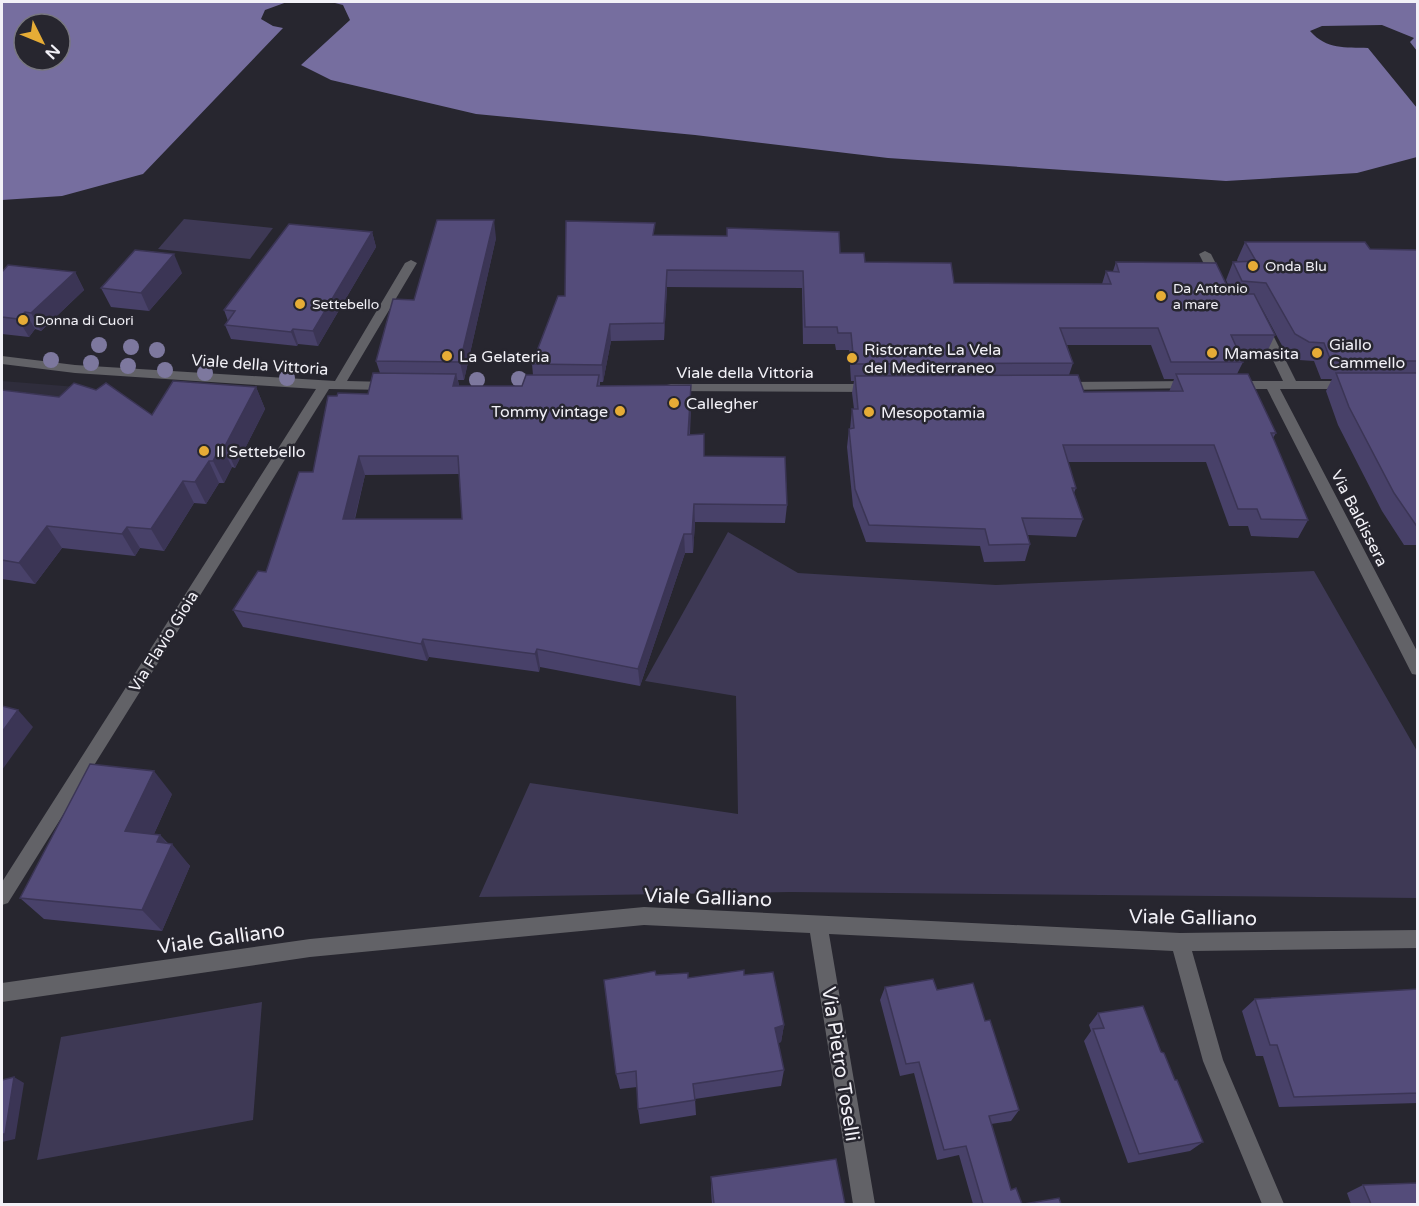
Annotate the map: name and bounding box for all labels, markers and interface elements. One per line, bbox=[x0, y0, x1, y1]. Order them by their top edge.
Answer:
north arrow bbox=[12, 12, 72, 72]
text: N bbox=[41, 40, 64, 63]
place label: Onda Blu bbox=[1265, 258, 1327, 275]
marker: Onda Blu bbox=[1246, 259, 1260, 273]
place label: Da Antonio a mare bbox=[1173, 280, 1248, 313]
marker: Da Antonio a mare bbox=[1154, 289, 1168, 303]
place label: Settebello bbox=[312, 296, 379, 313]
marker: Settebello bbox=[293, 297, 307, 311]
place label: Donna di Cuori bbox=[35, 312, 134, 329]
marker: Donna di Cuori bbox=[16, 313, 30, 327]
place label: Giallo Cammello bbox=[1329, 335, 1405, 373]
place label: Ristorante La Vela del Mediterraneo bbox=[864, 340, 1001, 378]
place label: Mamasita bbox=[1224, 344, 1299, 364]
marker: Mamasita bbox=[1205, 346, 1219, 360]
marker: Giallo Cammello bbox=[1310, 346, 1324, 360]
place label: La Gelateria bbox=[459, 347, 549, 367]
marker: La Gelateria bbox=[440, 349, 454, 363]
street label: Viale della Vittoria bbox=[191, 350, 329, 380]
marker: Ristorante La Vela del Mediterraneo bbox=[845, 351, 859, 365]
street label: Viale della Vittoria bbox=[676, 363, 814, 383]
place label: Callegher bbox=[686, 394, 759, 414]
marker: Callegher bbox=[667, 396, 681, 410]
place label: Tommy vintage bbox=[491, 402, 608, 422]
place label: Mesopotamia bbox=[881, 403, 985, 423]
marker: Tommy vintage bbox=[613, 404, 627, 418]
marker: Mesopotamia bbox=[862, 405, 876, 419]
place label: Il Settebello bbox=[216, 442, 305, 462]
marker: Il Settebello bbox=[197, 444, 211, 458]
street label: Via Baldissera bbox=[1326, 467, 1392, 570]
street label: Via Flavio Gioia bbox=[125, 587, 203, 696]
street label: Viale Galliano bbox=[643, 884, 773, 912]
street label: Viale Galliano bbox=[1129, 905, 1257, 931]
street label: Viale Galliano bbox=[156, 918, 286, 960]
street label: Via Pietro Toselli bbox=[816, 985, 864, 1143]

